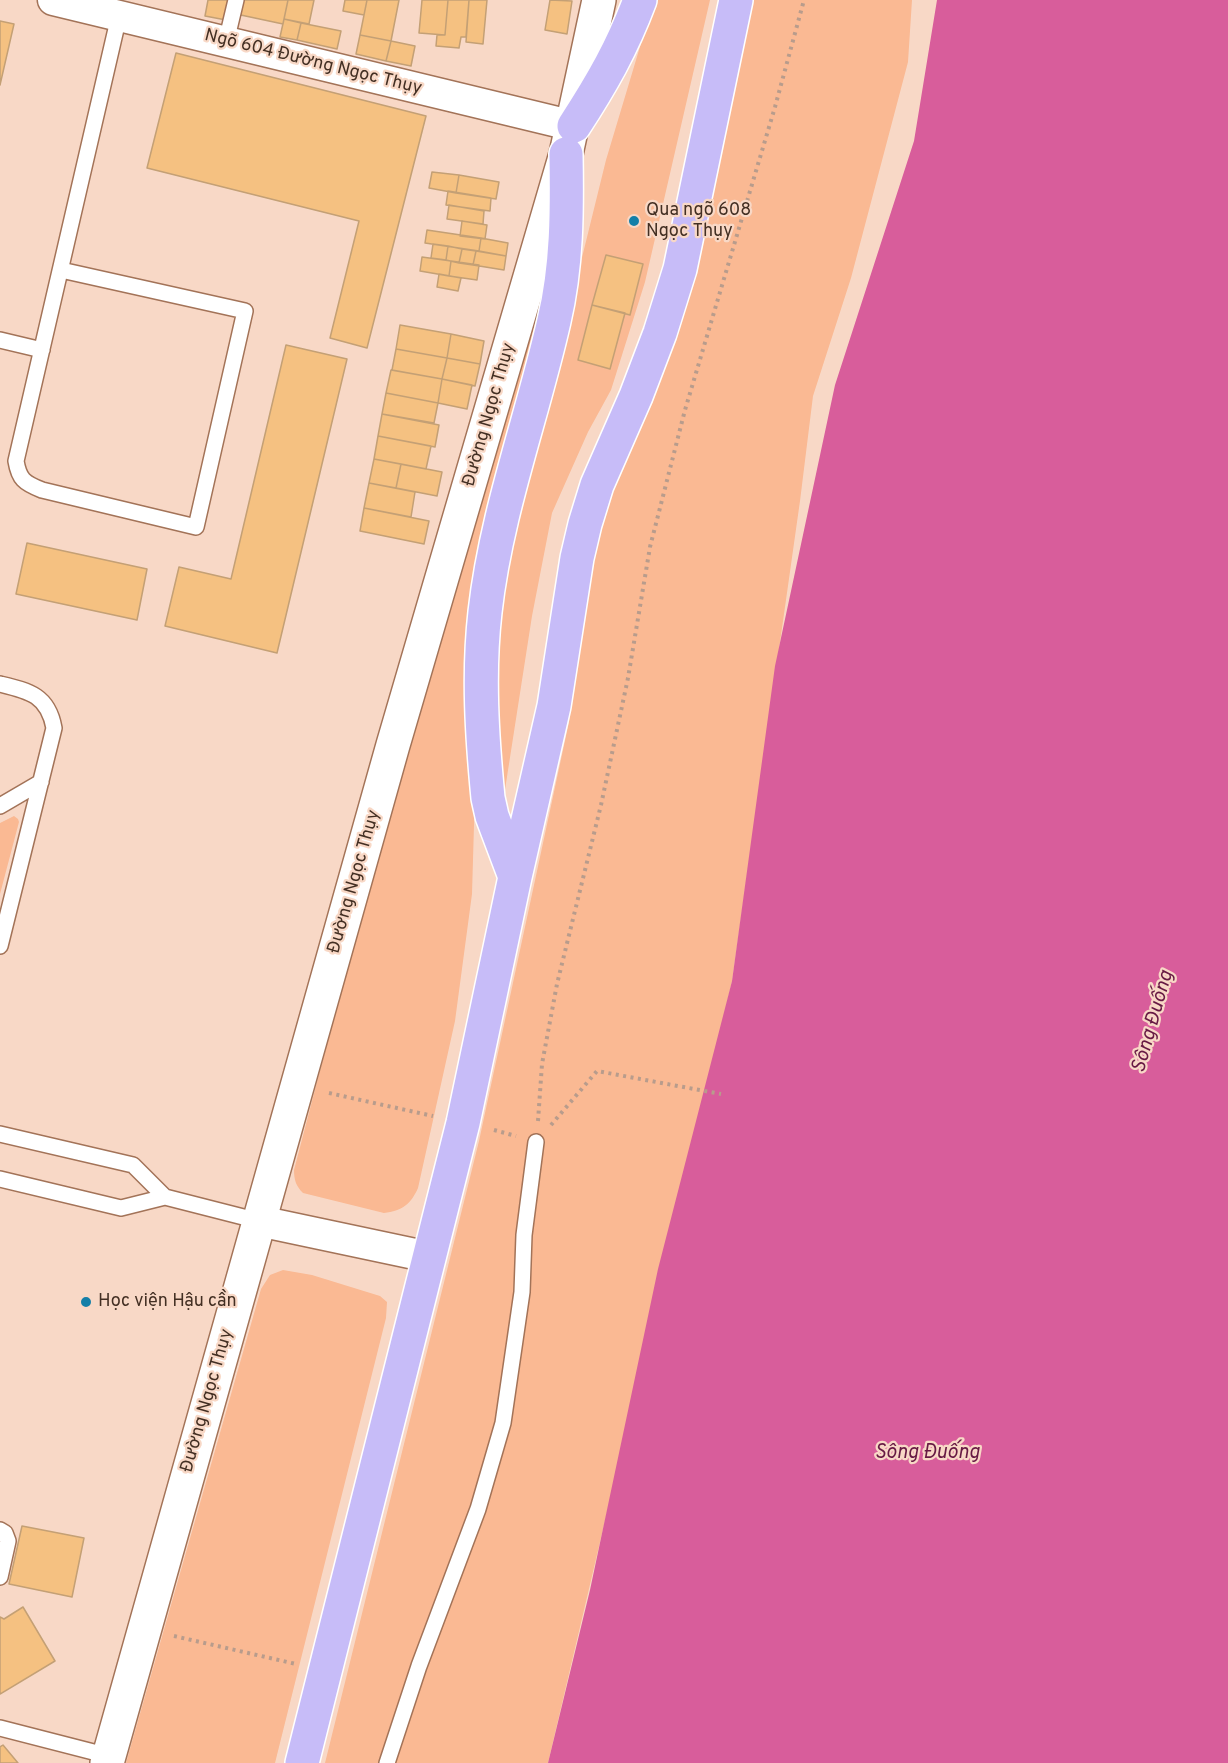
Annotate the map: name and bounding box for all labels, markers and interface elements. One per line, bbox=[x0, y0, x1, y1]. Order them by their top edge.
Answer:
street label: Ngõ 604 Đường Ngọc Thụy bbox=[202, 26, 424, 100]
place label: Qua ngõ 608 Ngọc Thụy bbox=[646, 200, 751, 242]
marker: Qua ngõ 608 Ngọc Thụy bbox=[627, 214, 641, 228]
street label: Đường Ngọc Thụy bbox=[459, 341, 521, 489]
street label: Đường Ngọc Thụy bbox=[324, 808, 386, 956]
water label: Sông Đuống bbox=[1128, 968, 1180, 1076]
place label: Học viện Hậu cần bbox=[98, 1291, 237, 1313]
marker: Học viện Hậu cần bbox=[79, 1295, 93, 1309]
street label: Đường Ngọc Thụy bbox=[177, 1327, 239, 1475]
water label: Sông Đuống bbox=[874, 1442, 980, 1466]

